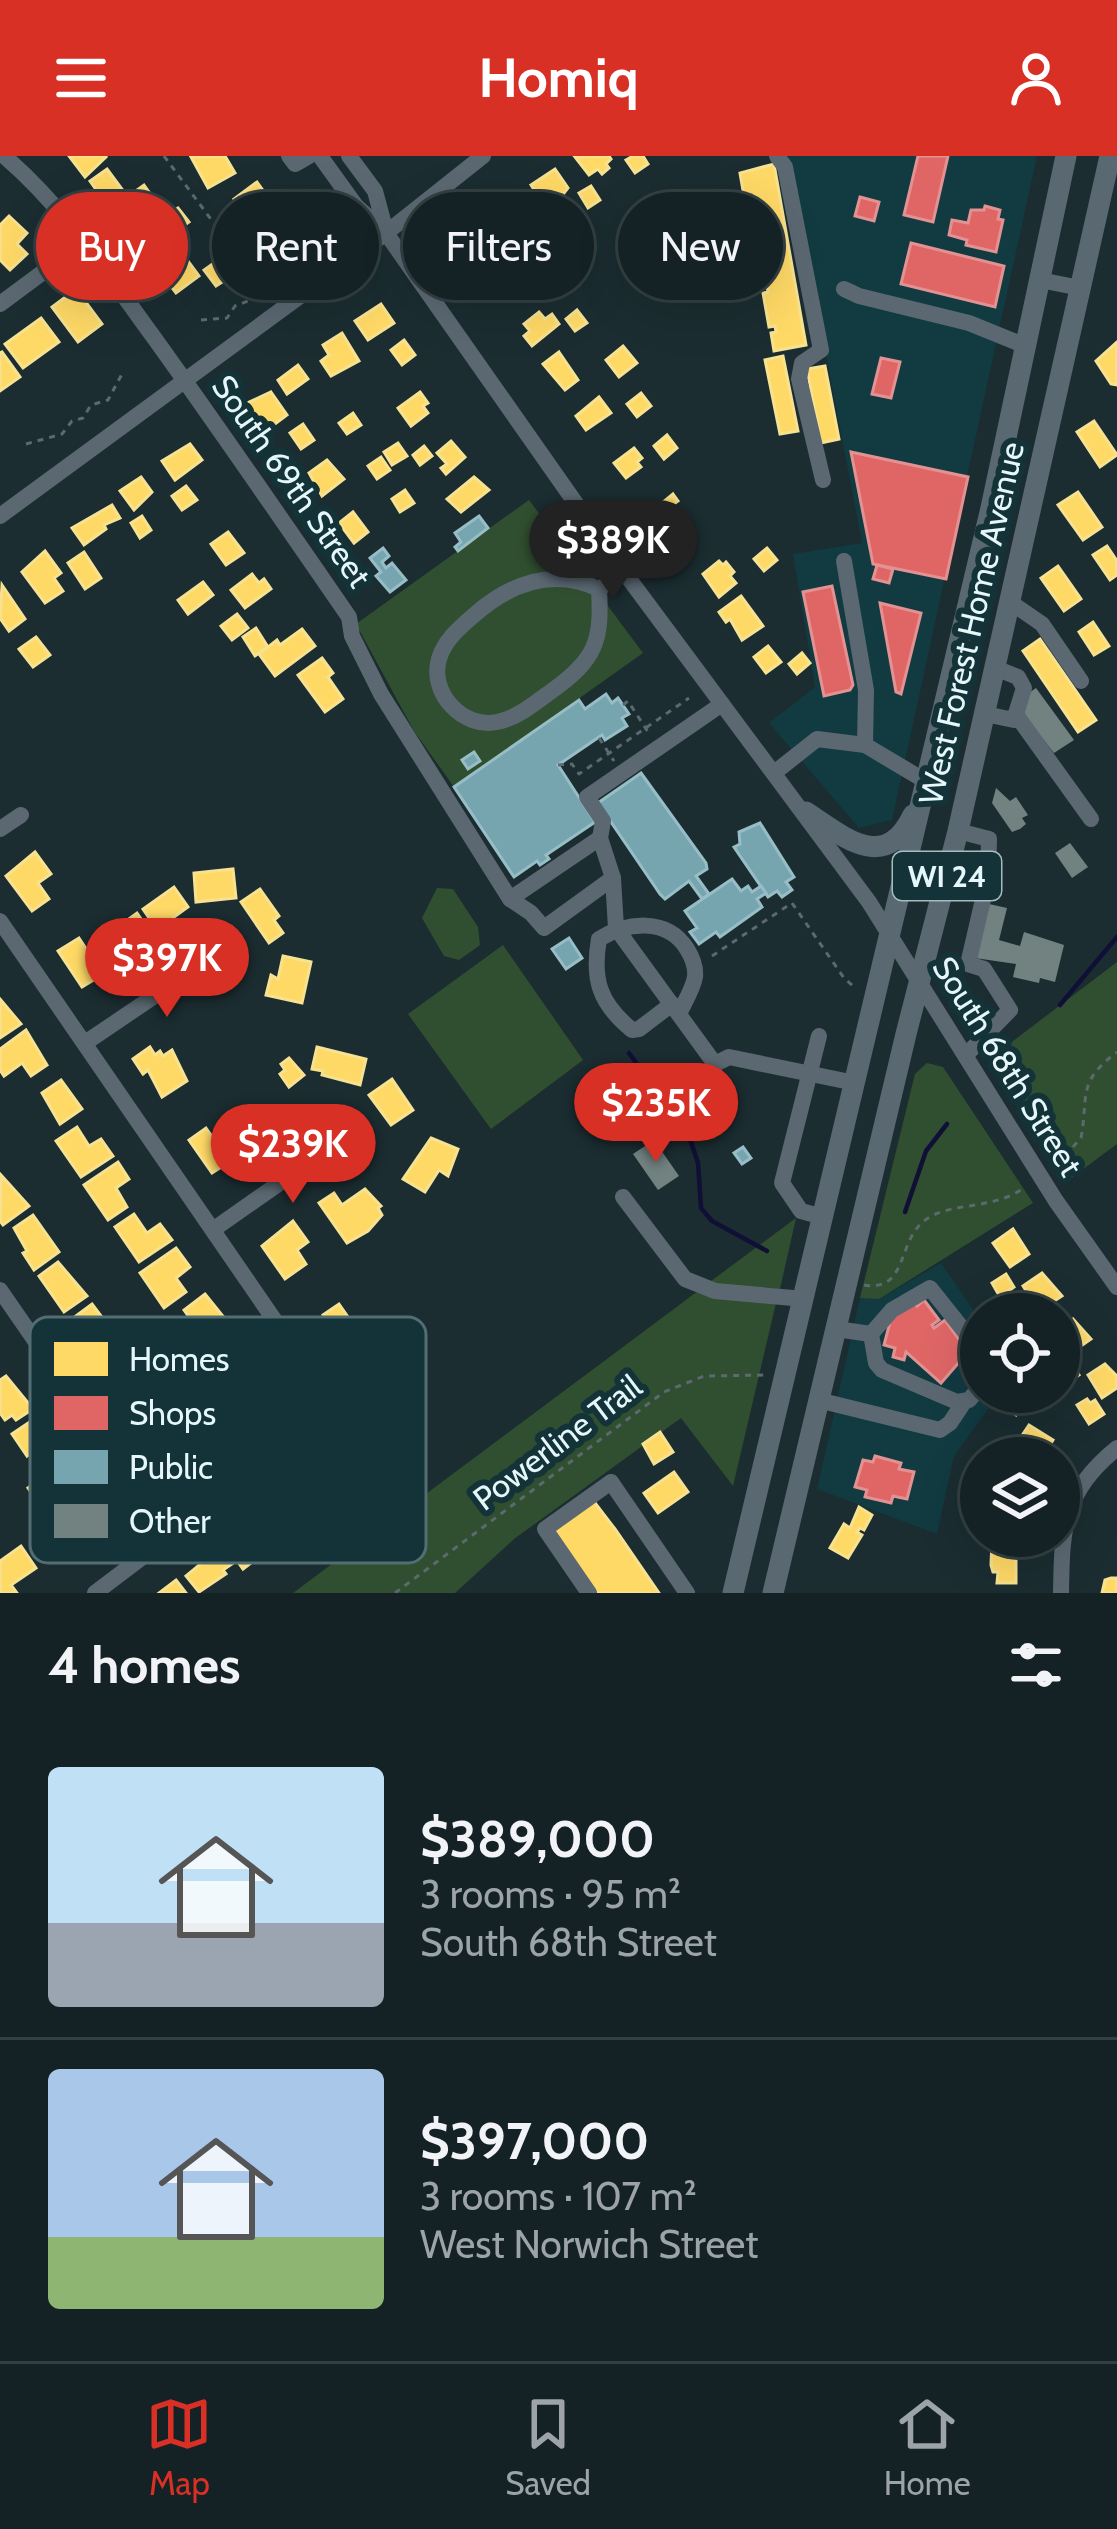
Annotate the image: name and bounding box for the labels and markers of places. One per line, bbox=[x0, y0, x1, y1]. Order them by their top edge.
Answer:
pin: $389K bbox=[529, 500, 697, 602]
pin: $397K bbox=[83, 918, 251, 1020]
pin: $235K bbox=[572, 1063, 740, 1165]
pin: $239K bbox=[209, 1104, 377, 1206]

